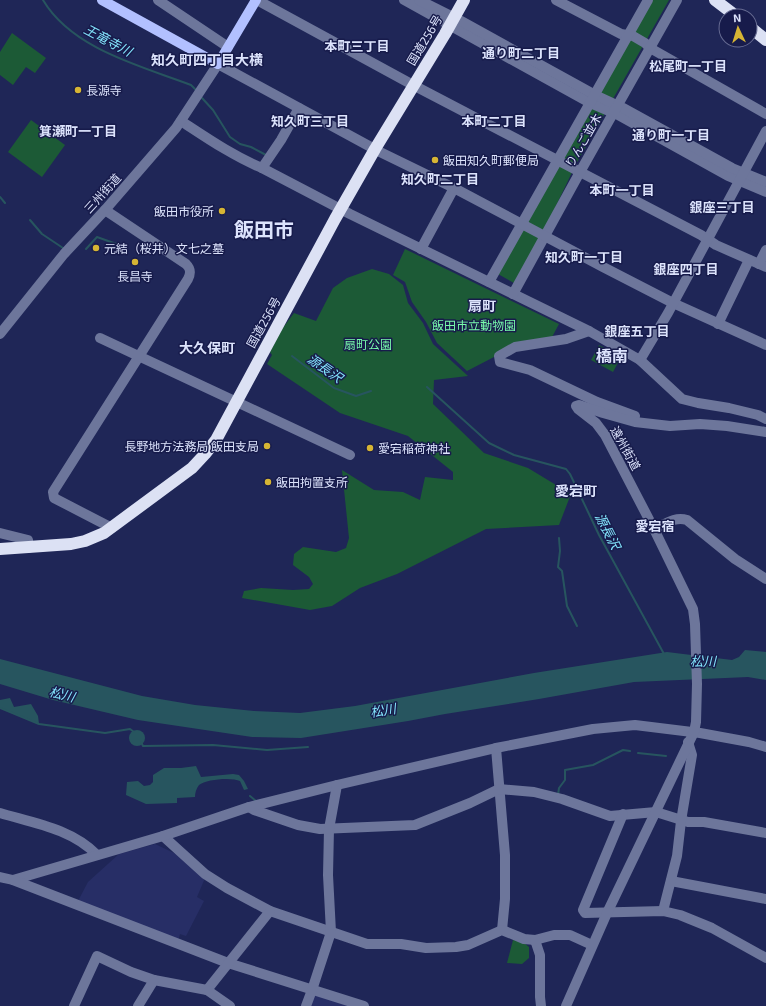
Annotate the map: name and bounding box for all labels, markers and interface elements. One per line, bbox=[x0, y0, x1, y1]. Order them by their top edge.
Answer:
north arrow bbox=[718, 8, 758, 48]
text: N bbox=[733, 11, 742, 24]
street label: 国道256号 bbox=[404, 12, 444, 68]
water label: 王竜寺川 bbox=[81, 21, 136, 60]
district label: 本町三丁目 bbox=[324, 38, 390, 54]
district label: 通り町二丁目 bbox=[482, 45, 560, 61]
district label: 知久町四丁目大横 bbox=[151, 51, 263, 68]
district label: 松尾町一丁目 bbox=[649, 58, 727, 74]
place label: 長源寺 bbox=[86, 83, 122, 97]
marker: 長源寺 bbox=[73, 85, 83, 95]
street label: りんご並木 bbox=[562, 111, 604, 169]
district label: 知久町三丁目 bbox=[271, 113, 349, 129]
district label: 本町二丁目 bbox=[461, 113, 527, 129]
district label: 箕瀬町一丁目 bbox=[39, 123, 117, 139]
district label: 通り町一丁目 bbox=[632, 127, 710, 143]
place label: 飯田知久町郵便局 bbox=[443, 153, 539, 167]
marker: 飯田知久町郵便局 bbox=[430, 155, 440, 165]
street label: 三州街道 bbox=[81, 170, 123, 216]
district label: 知久町二丁目 bbox=[401, 171, 479, 187]
district label: 本町一丁目 bbox=[589, 182, 655, 198]
district label: 銀座三丁目 bbox=[689, 199, 755, 215]
place label: 飯田市役所 bbox=[154, 204, 214, 218]
marker: 飯田市役所 bbox=[217, 206, 227, 216]
district label: 飯田市 bbox=[234, 217, 294, 241]
place label: 元結（桜井）文七之墓 bbox=[104, 241, 224, 255]
marker: 元結（桜井）文七之墓 bbox=[91, 243, 101, 253]
district label: 知久町一丁目 bbox=[545, 249, 623, 265]
marker: 長昌寺 bbox=[130, 257, 140, 267]
district label: 銀座四丁目 bbox=[653, 261, 719, 277]
place label: 長昌寺 bbox=[117, 269, 153, 283]
street label: 国道256号 bbox=[243, 294, 283, 350]
district label: 扇町 bbox=[468, 297, 496, 314]
park label: 飯田市立動物園 bbox=[432, 318, 516, 332]
district label: 銀座五丁目 bbox=[604, 323, 670, 339]
park label: 扇町公園 bbox=[344, 337, 392, 351]
district label: 大久保町 bbox=[179, 339, 235, 356]
district label: 橋南 bbox=[596, 346, 628, 365]
water label: 源長沢 bbox=[304, 350, 347, 387]
street label: 遠州街道 bbox=[608, 424, 644, 472]
place label: 長野地方法務局 飯田支局 bbox=[124, 439, 259, 453]
marker: 長野地方法務局 飯田支局 bbox=[262, 441, 272, 451]
place label: 愛宕稲荷神社 bbox=[378, 441, 450, 455]
marker: 愛宕稲荷神社 bbox=[365, 443, 375, 453]
place label: 飯田拘置支所 bbox=[276, 475, 348, 489]
marker: 飯田拘置支所 bbox=[263, 477, 273, 487]
district label: 愛宕町 bbox=[555, 482, 597, 499]
water label: 源長沢 bbox=[592, 510, 625, 554]
district label: 愛宕宿 bbox=[635, 518, 675, 534]
water label: 松川 bbox=[690, 653, 718, 669]
water label: 松川 bbox=[47, 683, 78, 705]
water label: 松川 bbox=[369, 700, 399, 720]

